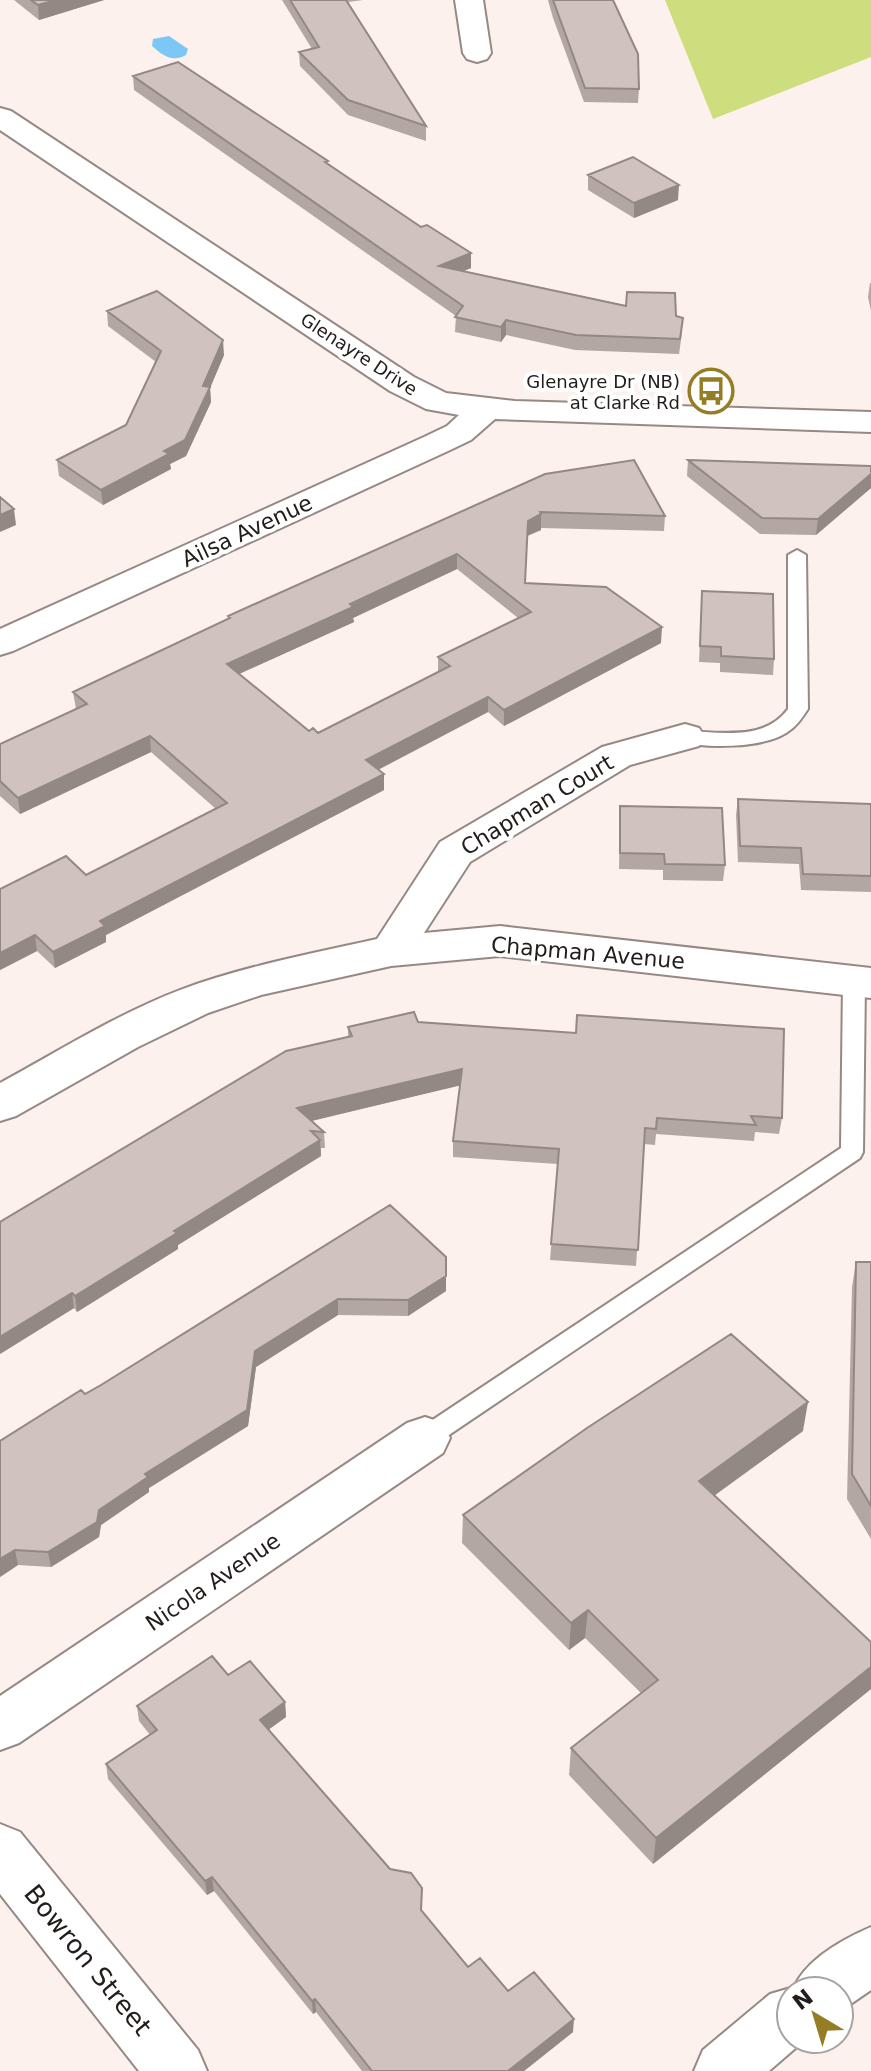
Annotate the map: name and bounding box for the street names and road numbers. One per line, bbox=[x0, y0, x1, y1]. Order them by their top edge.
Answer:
street label: Glenayre Drive bbox=[297, 308, 421, 400]
street label: Ailsa Avenue bbox=[178, 490, 316, 572]
street label: Chapman Court bbox=[456, 750, 618, 860]
street label: Chapman Avenue bbox=[490, 932, 686, 974]
street label: Nicola Avenue bbox=[141, 1528, 285, 1636]
street label: Bowron Street bbox=[18, 1879, 158, 2041]

